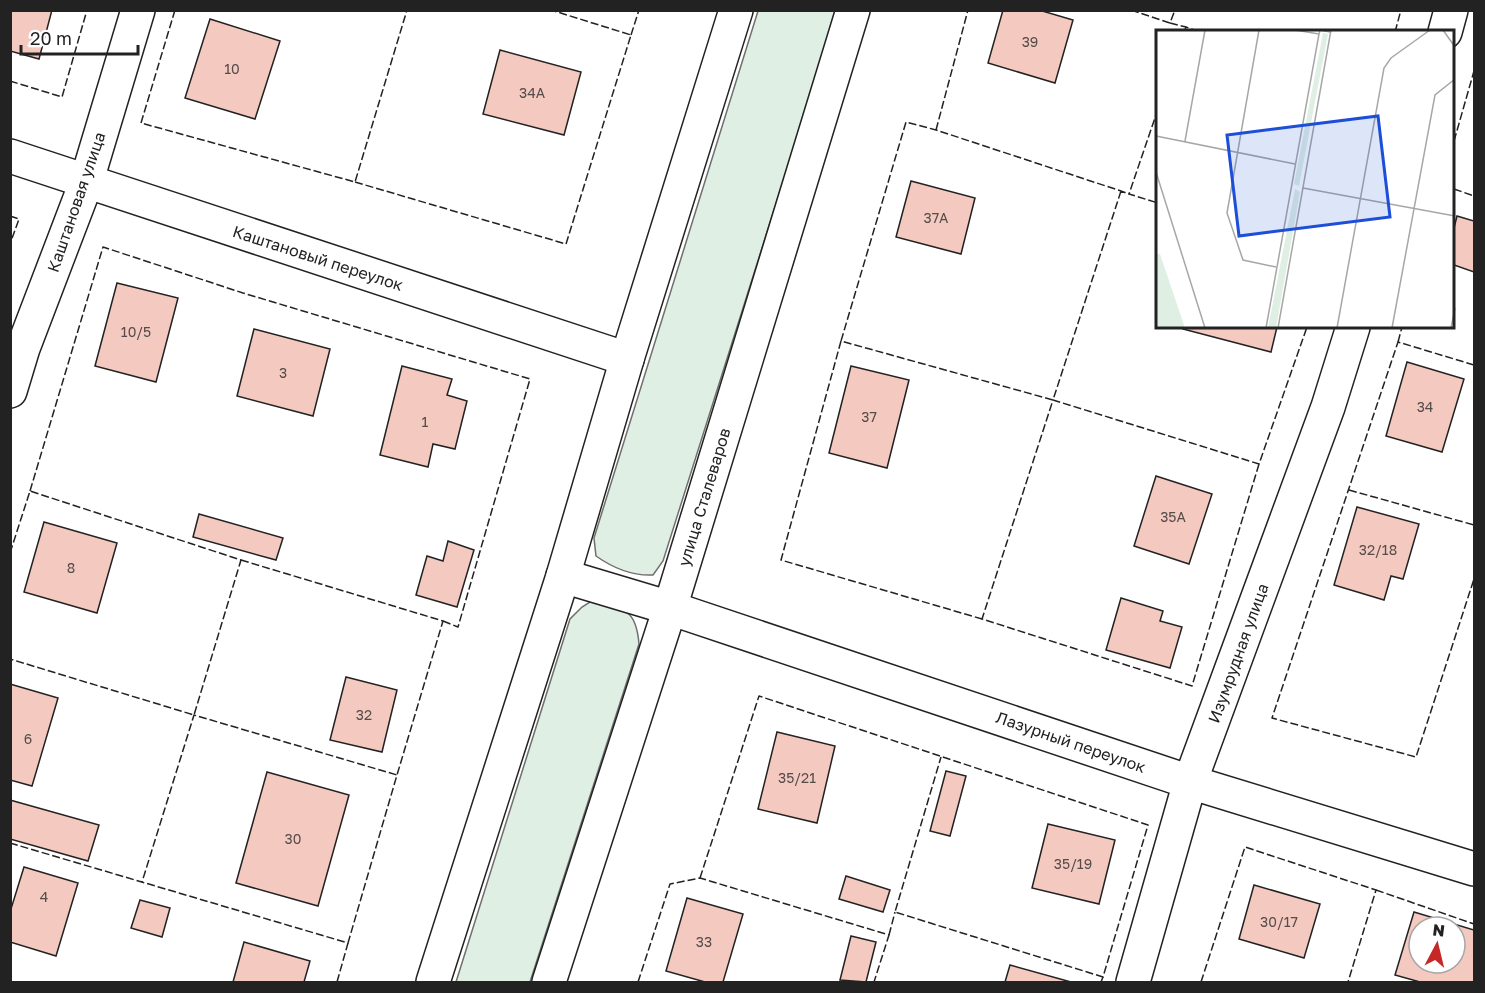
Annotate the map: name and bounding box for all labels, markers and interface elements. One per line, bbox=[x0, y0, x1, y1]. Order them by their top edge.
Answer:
scale bar bbox=[21, 18, 138, 56]
text: 20 m bbox=[30, 27, 72, 49]
inset map bbox=[1156, 30, 1455, 328]
house number: 39 bbox=[1022, 33, 1038, 50]
house number: 10 bbox=[224, 60, 240, 77]
house number: 34А bbox=[519, 84, 546, 101]
street label: Каштановая улица bbox=[43, 129, 109, 275]
house number: 37А bbox=[924, 209, 949, 226]
street label: Каштановый переулок bbox=[230, 221, 406, 295]
house number: 10/5 bbox=[121, 323, 151, 340]
house number: 3 bbox=[279, 364, 287, 381]
house number: 34 bbox=[1417, 398, 1433, 415]
house number: 37 bbox=[861, 408, 877, 425]
house number: 1 bbox=[422, 413, 429, 430]
street label: улица Сталеваров bbox=[673, 425, 735, 569]
house number: 35А bbox=[1160, 508, 1186, 525]
house number: 32/18 bbox=[1359, 541, 1397, 558]
house number: 8 bbox=[67, 559, 75, 576]
street label: Изумрудная улица bbox=[1203, 580, 1273, 726]
house number: 32 bbox=[356, 706, 372, 723]
street label: Лазурный переулок bbox=[993, 707, 1149, 777]
house number: 6 bbox=[24, 730, 32, 747]
house number: 35/21 bbox=[778, 769, 816, 786]
house number: 30 bbox=[285, 830, 301, 847]
house number: 35/19 bbox=[1054, 855, 1092, 872]
house number: 4 bbox=[40, 888, 48, 905]
house number: 30/17 bbox=[1260, 913, 1298, 930]
north arrow bbox=[1407, 915, 1467, 975]
text: N bbox=[1432, 919, 1446, 941]
house number: 33 bbox=[696, 933, 712, 950]

